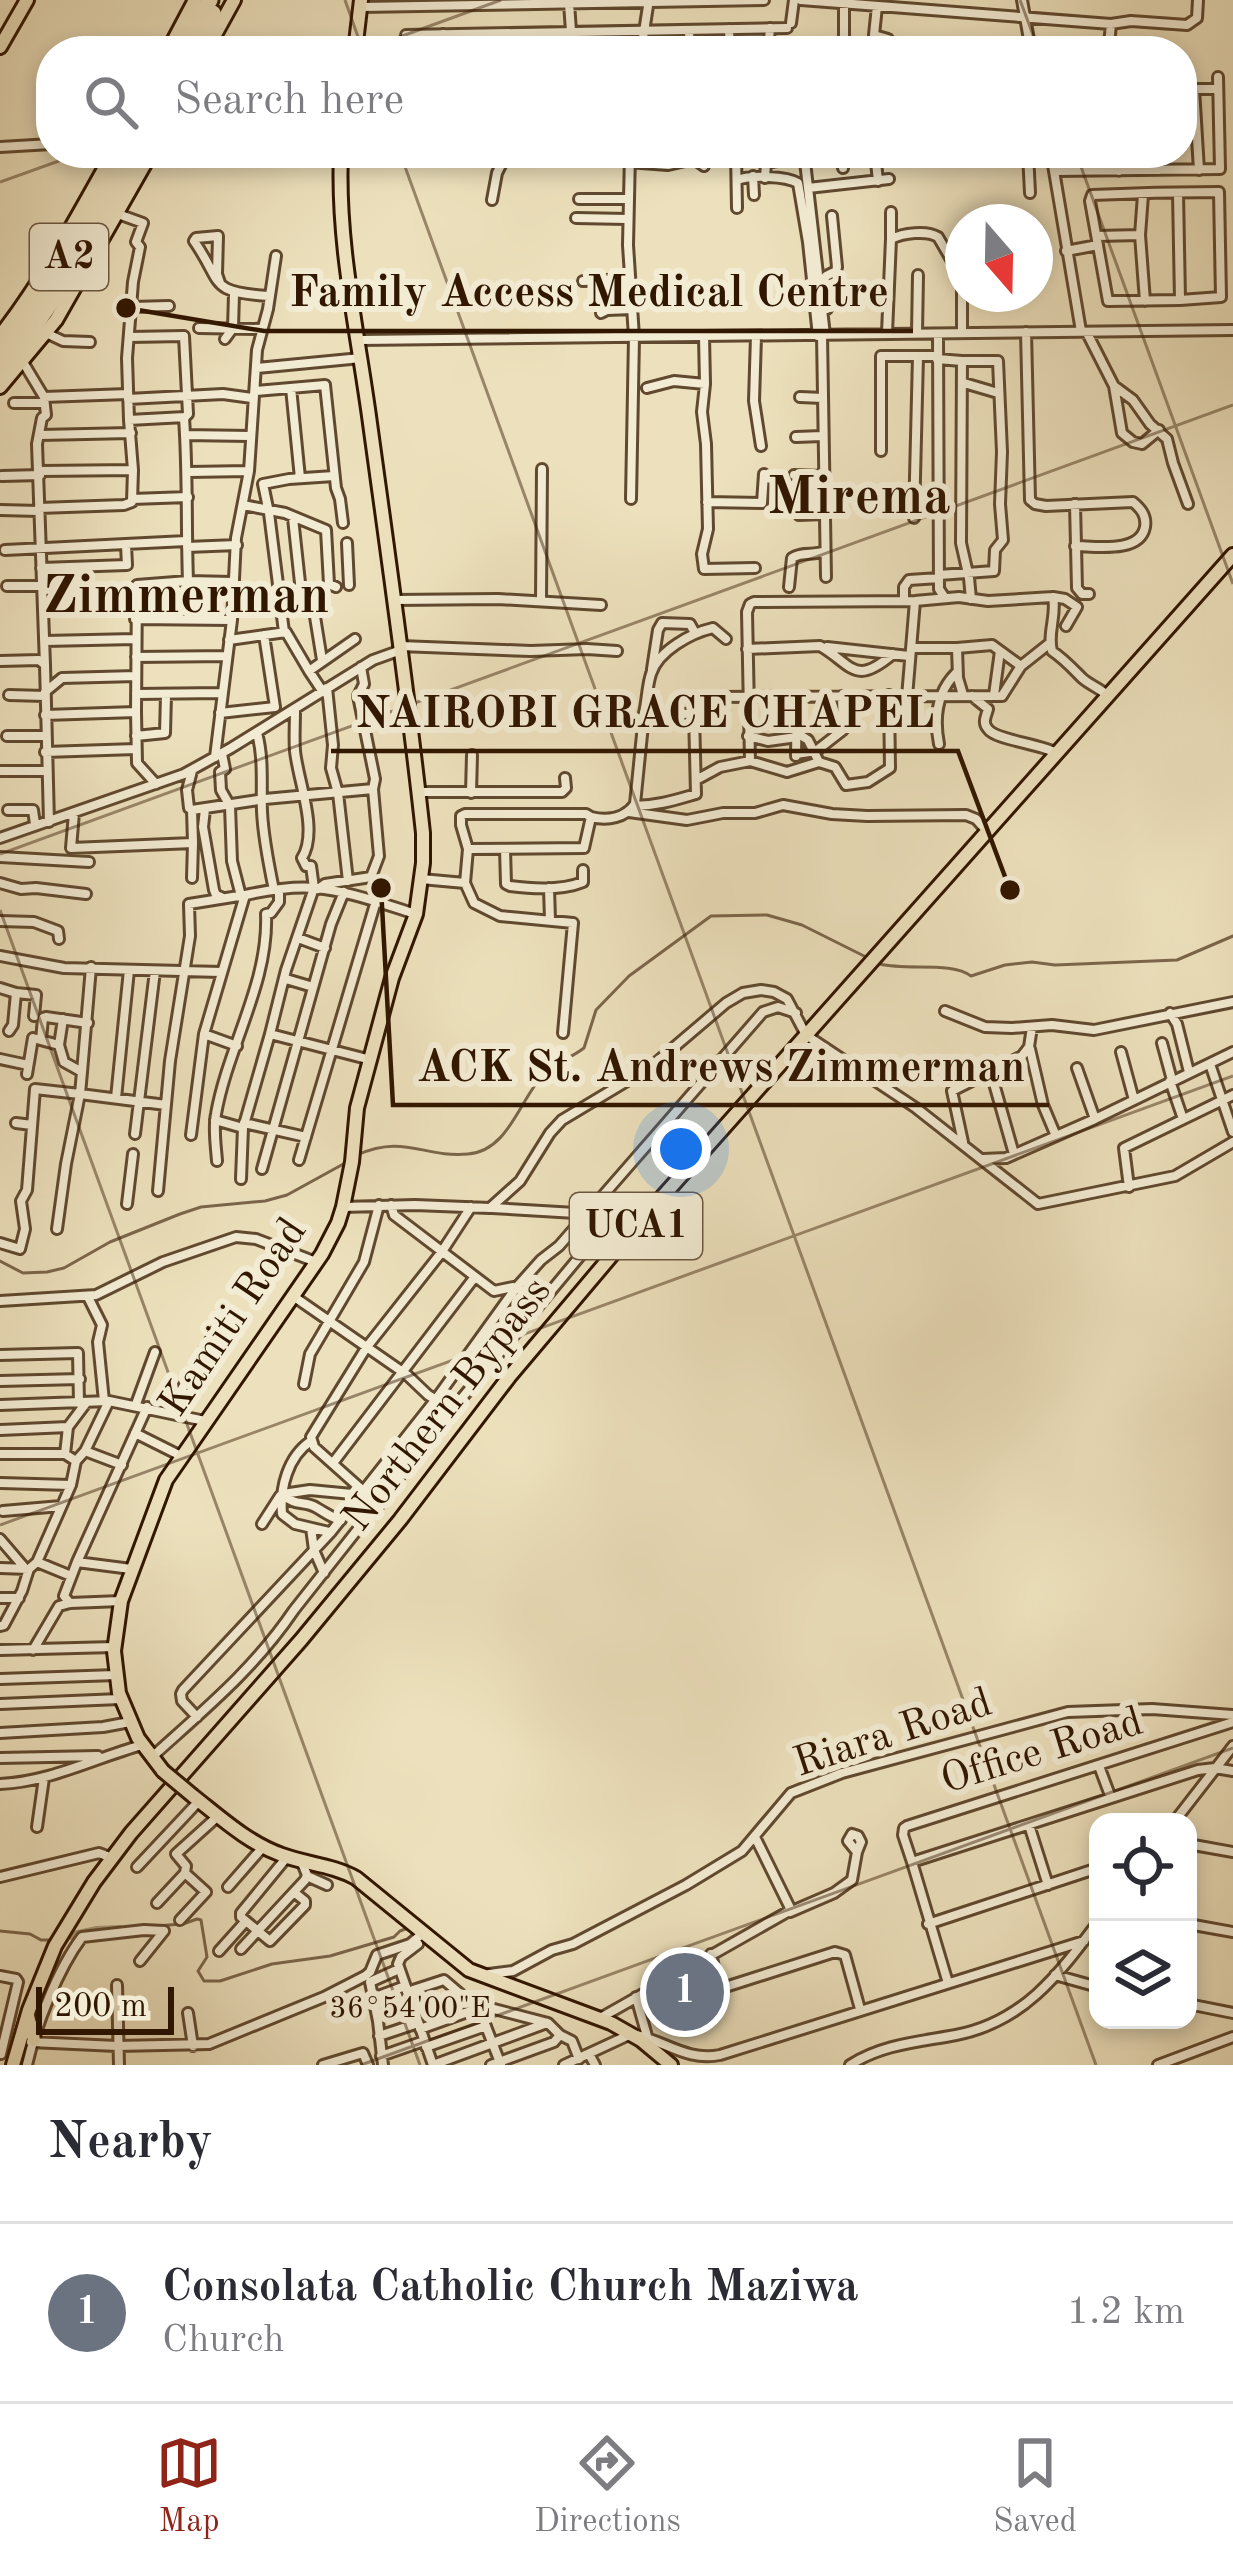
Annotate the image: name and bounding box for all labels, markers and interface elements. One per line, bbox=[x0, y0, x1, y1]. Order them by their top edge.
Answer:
search box bbox=[36, 36, 1197, 168]
icon: search bbox=[78, 69, 144, 135]
text: Search here bbox=[174, 79, 404, 124]
north arrow bbox=[945, 204, 1053, 312]
road number: A2 bbox=[30, 224, 108, 290]
callout: Family Access Medical Centre bbox=[264, 250, 913, 331]
text: Family Access Medical Centre bbox=[289, 272, 889, 317]
district label: Mirema bbox=[767, 472, 951, 526]
district label: Zimmerman bbox=[42, 571, 330, 625]
callout: NAIROBI GRACE CHAPEL bbox=[331, 670, 958, 751]
text: NAIROBI GRACE CHAPEL bbox=[356, 693, 934, 738]
callout: ACK St. Andrews Zimmerman bbox=[393, 1024, 1049, 1105]
text: ACK St. Andrews Zimmerman bbox=[417, 1047, 1025, 1092]
your location bbox=[651, 1119, 711, 1179]
road number: UCA1 bbox=[570, 1193, 702, 1259]
street label: Kamiti Road bbox=[153, 1212, 315, 1424]
street label: Northern Bypass bbox=[336, 1270, 560, 1540]
street label: Riara Road bbox=[789, 1682, 997, 1786]
street label: Office Road bbox=[936, 1701, 1148, 1803]
map controls bbox=[1089, 1813, 1197, 2029]
button: locate bbox=[1089, 1813, 1197, 1921]
button: layers bbox=[1089, 1921, 1197, 2029]
pin: 1 bbox=[646, 1947, 724, 2037]
scale bar bbox=[36, 1981, 174, 2034]
text: 200 m bbox=[54, 1991, 147, 2024]
text: 36°54'00"E bbox=[329, 1994, 491, 2024]
text: Nearby bbox=[48, 2118, 213, 2169]
text: Consolata Catholic Church Maziwa bbox=[162, 2266, 859, 2311]
text: 1 bbox=[76, 2293, 98, 2332]
text: 1.2 km bbox=[1067, 2293, 1185, 2332]
text: Church bbox=[162, 2321, 284, 2360]
tab: Map bbox=[156, 2430, 222, 2543]
tab: Directions bbox=[534, 2430, 681, 2543]
tab: Saved bbox=[993, 2430, 1077, 2543]

